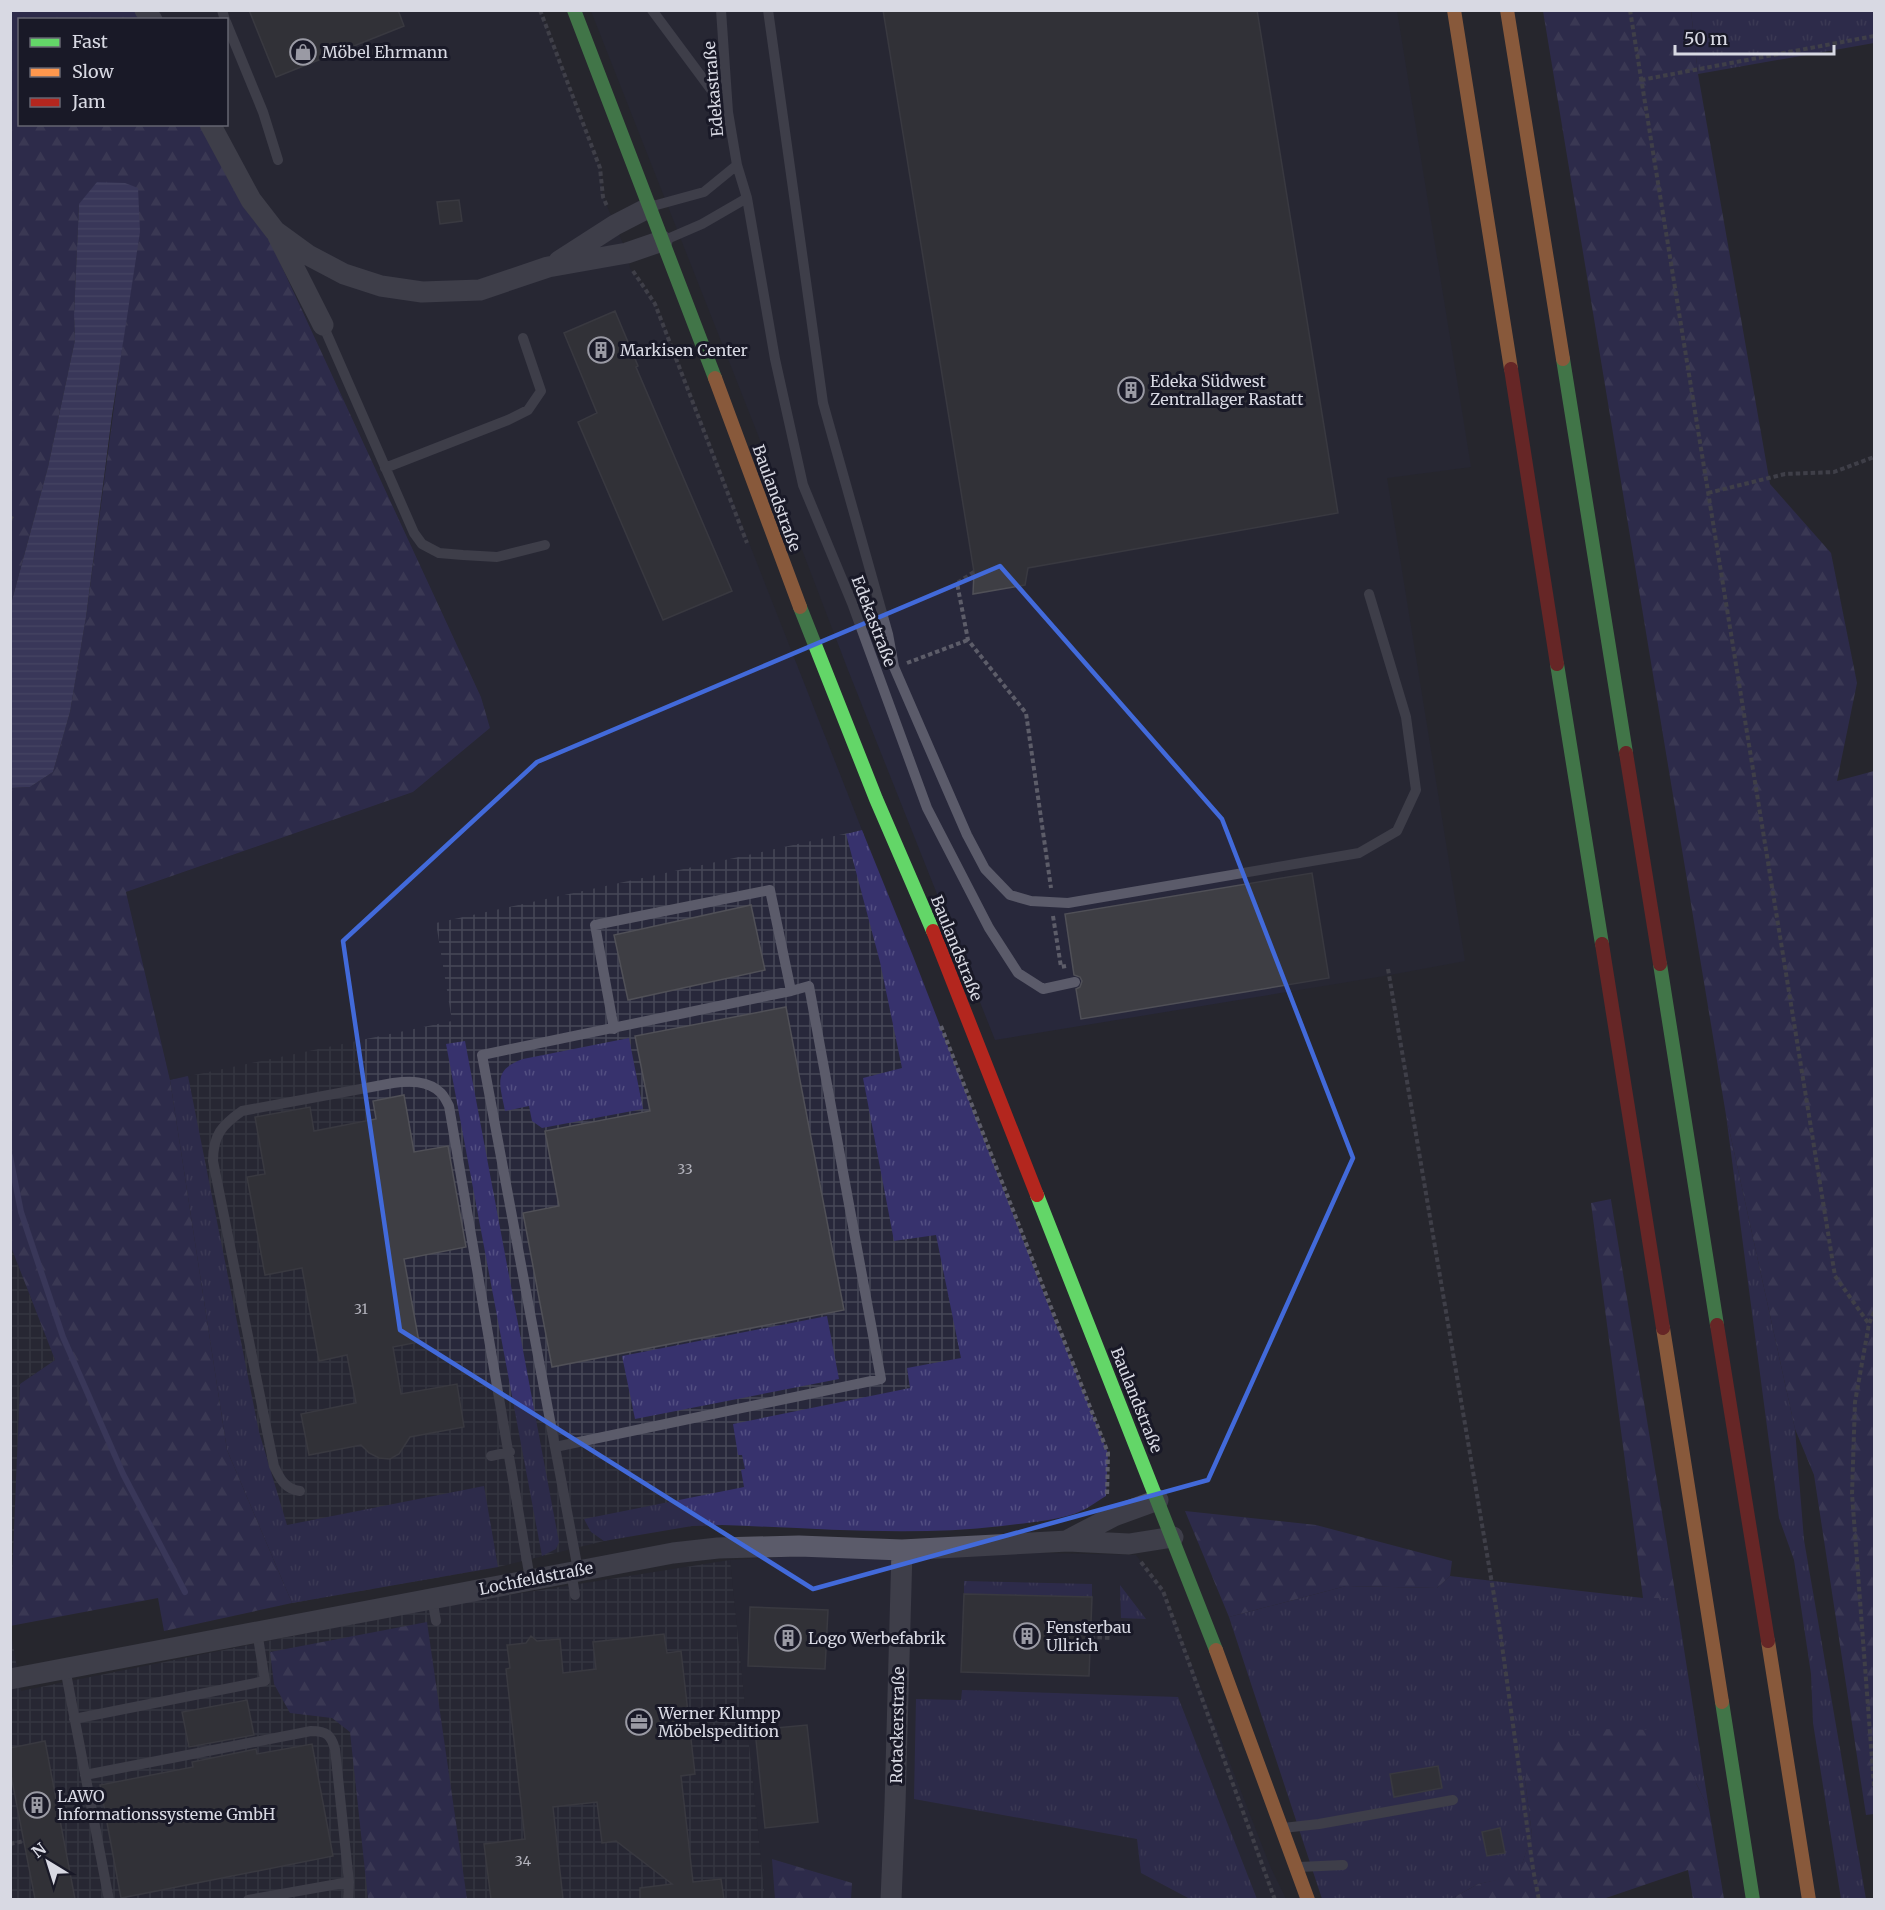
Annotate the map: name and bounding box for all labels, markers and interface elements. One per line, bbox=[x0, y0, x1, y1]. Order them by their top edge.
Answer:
legend bbox=[18, 18, 228, 126]
scale bar bbox=[1675, 18, 1834, 56]
text: 50 m bbox=[1684, 27, 1728, 50]
text: Fast bbox=[72, 30, 108, 53]
shop icon: Möbel Ehrmann bbox=[288, 37, 318, 67]
street label: Edekastraße bbox=[699, 40, 727, 138]
place label: Möbel Ehrmann bbox=[322, 42, 448, 62]
text: Slow bbox=[72, 60, 115, 83]
text: Jam bbox=[71, 90, 106, 113]
building icon: Markisen Center bbox=[586, 335, 616, 365]
place label: Markisen Center bbox=[620, 340, 748, 360]
place label: Edeka Südwest Zentrallager Rastatt bbox=[1150, 371, 1304, 409]
building icon: Edeka Südwest Zentrallager Rastatt bbox=[1116, 375, 1146, 405]
street label: Baulandstraße bbox=[748, 442, 806, 554]
street label: Edekastraße bbox=[847, 573, 901, 669]
street label: Baulandstraße bbox=[927, 892, 987, 1004]
house number: 33 bbox=[677, 1160, 693, 1178]
house number: 31 bbox=[354, 1300, 368, 1318]
street label: Baulandstraße bbox=[1107, 1344, 1167, 1456]
street label: Lochfeldstraße bbox=[477, 1557, 595, 1599]
place label: Fensterbau Ullrich bbox=[1046, 1617, 1131, 1655]
building icon: Fensterbau Ullrich bbox=[1012, 1621, 1042, 1651]
building icon: Logo Werbefabrik bbox=[773, 1623, 803, 1653]
place label: Logo Werbefabrik bbox=[808, 1628, 947, 1648]
street label: Rotackerstraße bbox=[886, 1666, 908, 1784]
place label: Werner Klumpp Möbelspedition bbox=[657, 1703, 781, 1741]
office icon: Werner Klumpp Möbelspedition bbox=[624, 1707, 654, 1737]
place label: LAWO Informationssysteme GmbH bbox=[57, 1786, 276, 1824]
building icon: LAWO Informationssysteme GmbH bbox=[22, 1790, 52, 1820]
north arrow bbox=[18, 1832, 78, 1892]
text: N bbox=[28, 1838, 50, 1862]
house number: 34 bbox=[515, 1852, 532, 1870]

